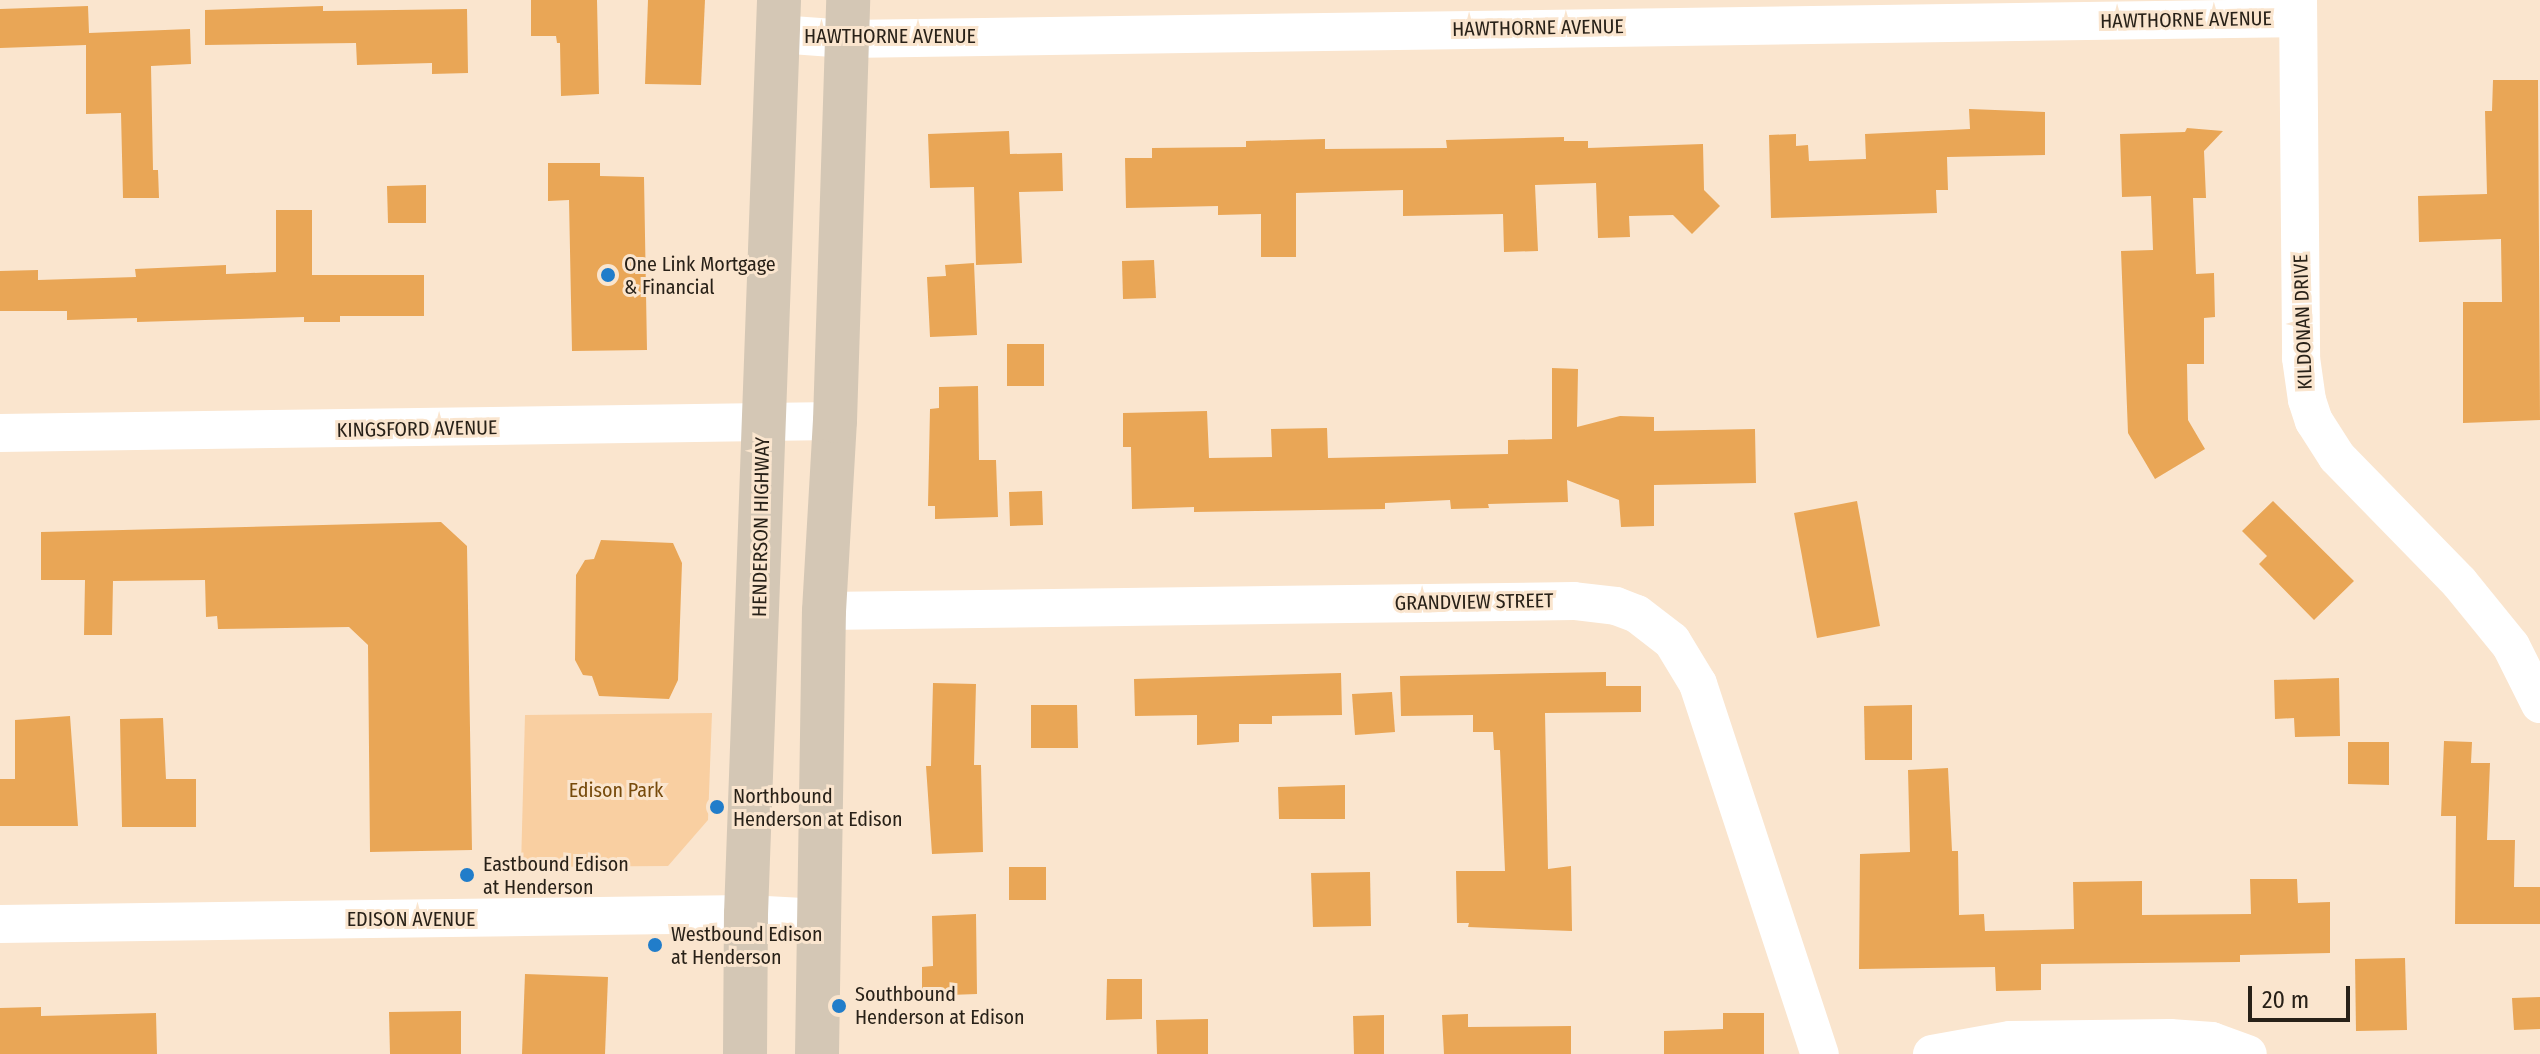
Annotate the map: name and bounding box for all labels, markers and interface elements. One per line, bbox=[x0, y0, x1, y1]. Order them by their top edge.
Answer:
street label: HAWTHORNE AVENUE bbox=[2100, 7, 2272, 33]
street label: HAWTHORNE AVENUE bbox=[1452, 15, 1624, 41]
street label: HAWTHORNE AVENUE bbox=[804, 24, 976, 48]
place label: One Link Mortgage & Financial bbox=[624, 252, 776, 299]
street label: KILDONAN DRIVE bbox=[2289, 254, 2317, 390]
marker: One Link Mortgage & Financial bbox=[599, 266, 617, 284]
street label: KINGSFORD AVENUE bbox=[336, 416, 498, 442]
street label: HENDERSON HIGHWAY bbox=[747, 437, 775, 617]
street label: GRANDVIEW STREET bbox=[1394, 589, 1554, 615]
park label: Edison Park bbox=[569, 778, 663, 802]
place label: Northbound Henderson at Edison bbox=[733, 784, 903, 831]
marker: Northbound Henderson at Edison bbox=[708, 798, 726, 816]
place label: Eastbound Edison at Henderson bbox=[483, 852, 629, 899]
marker: Eastbound Edison at Henderson bbox=[458, 866, 476, 884]
street label: EDISON AVENUE bbox=[347, 907, 475, 931]
place label: Westbound Edison at Henderson bbox=[671, 922, 823, 969]
marker: Westbound Edison at Henderson bbox=[646, 936, 664, 954]
scale bar bbox=[2252, 970, 2354, 1020]
place label: Southbound Henderson at Edison bbox=[855, 982, 1025, 1029]
text: 20 m bbox=[2262, 986, 2309, 1014]
marker: Southbound Henderson at Edison bbox=[830, 997, 848, 1015]

